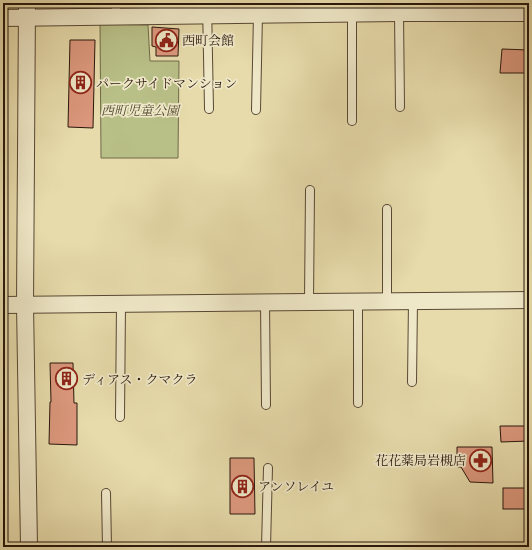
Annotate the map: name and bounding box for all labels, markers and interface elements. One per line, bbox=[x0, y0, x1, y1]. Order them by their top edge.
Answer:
public building icon: 西町会館 bbox=[154, 27, 180, 53]
place label: 西町会館 bbox=[182, 33, 234, 49]
building icon: パークサイドマンション bbox=[68, 70, 94, 96]
place label: パークサイドマンション bbox=[96, 76, 238, 92]
park label: 西町児童公園 bbox=[101, 103, 181, 119]
building icon: ディアス・クマクラ bbox=[53, 366, 79, 392]
place label: ディアス・クマクラ bbox=[82, 372, 197, 388]
pharmacy icon: 花花薬局岩槻店 bbox=[468, 447, 494, 473]
place label: 花花薬局岩槻店 bbox=[375, 453, 466, 469]
building icon: アンソレイユ bbox=[230, 473, 256, 499]
place label: アンソレイユ bbox=[258, 479, 334, 495]

